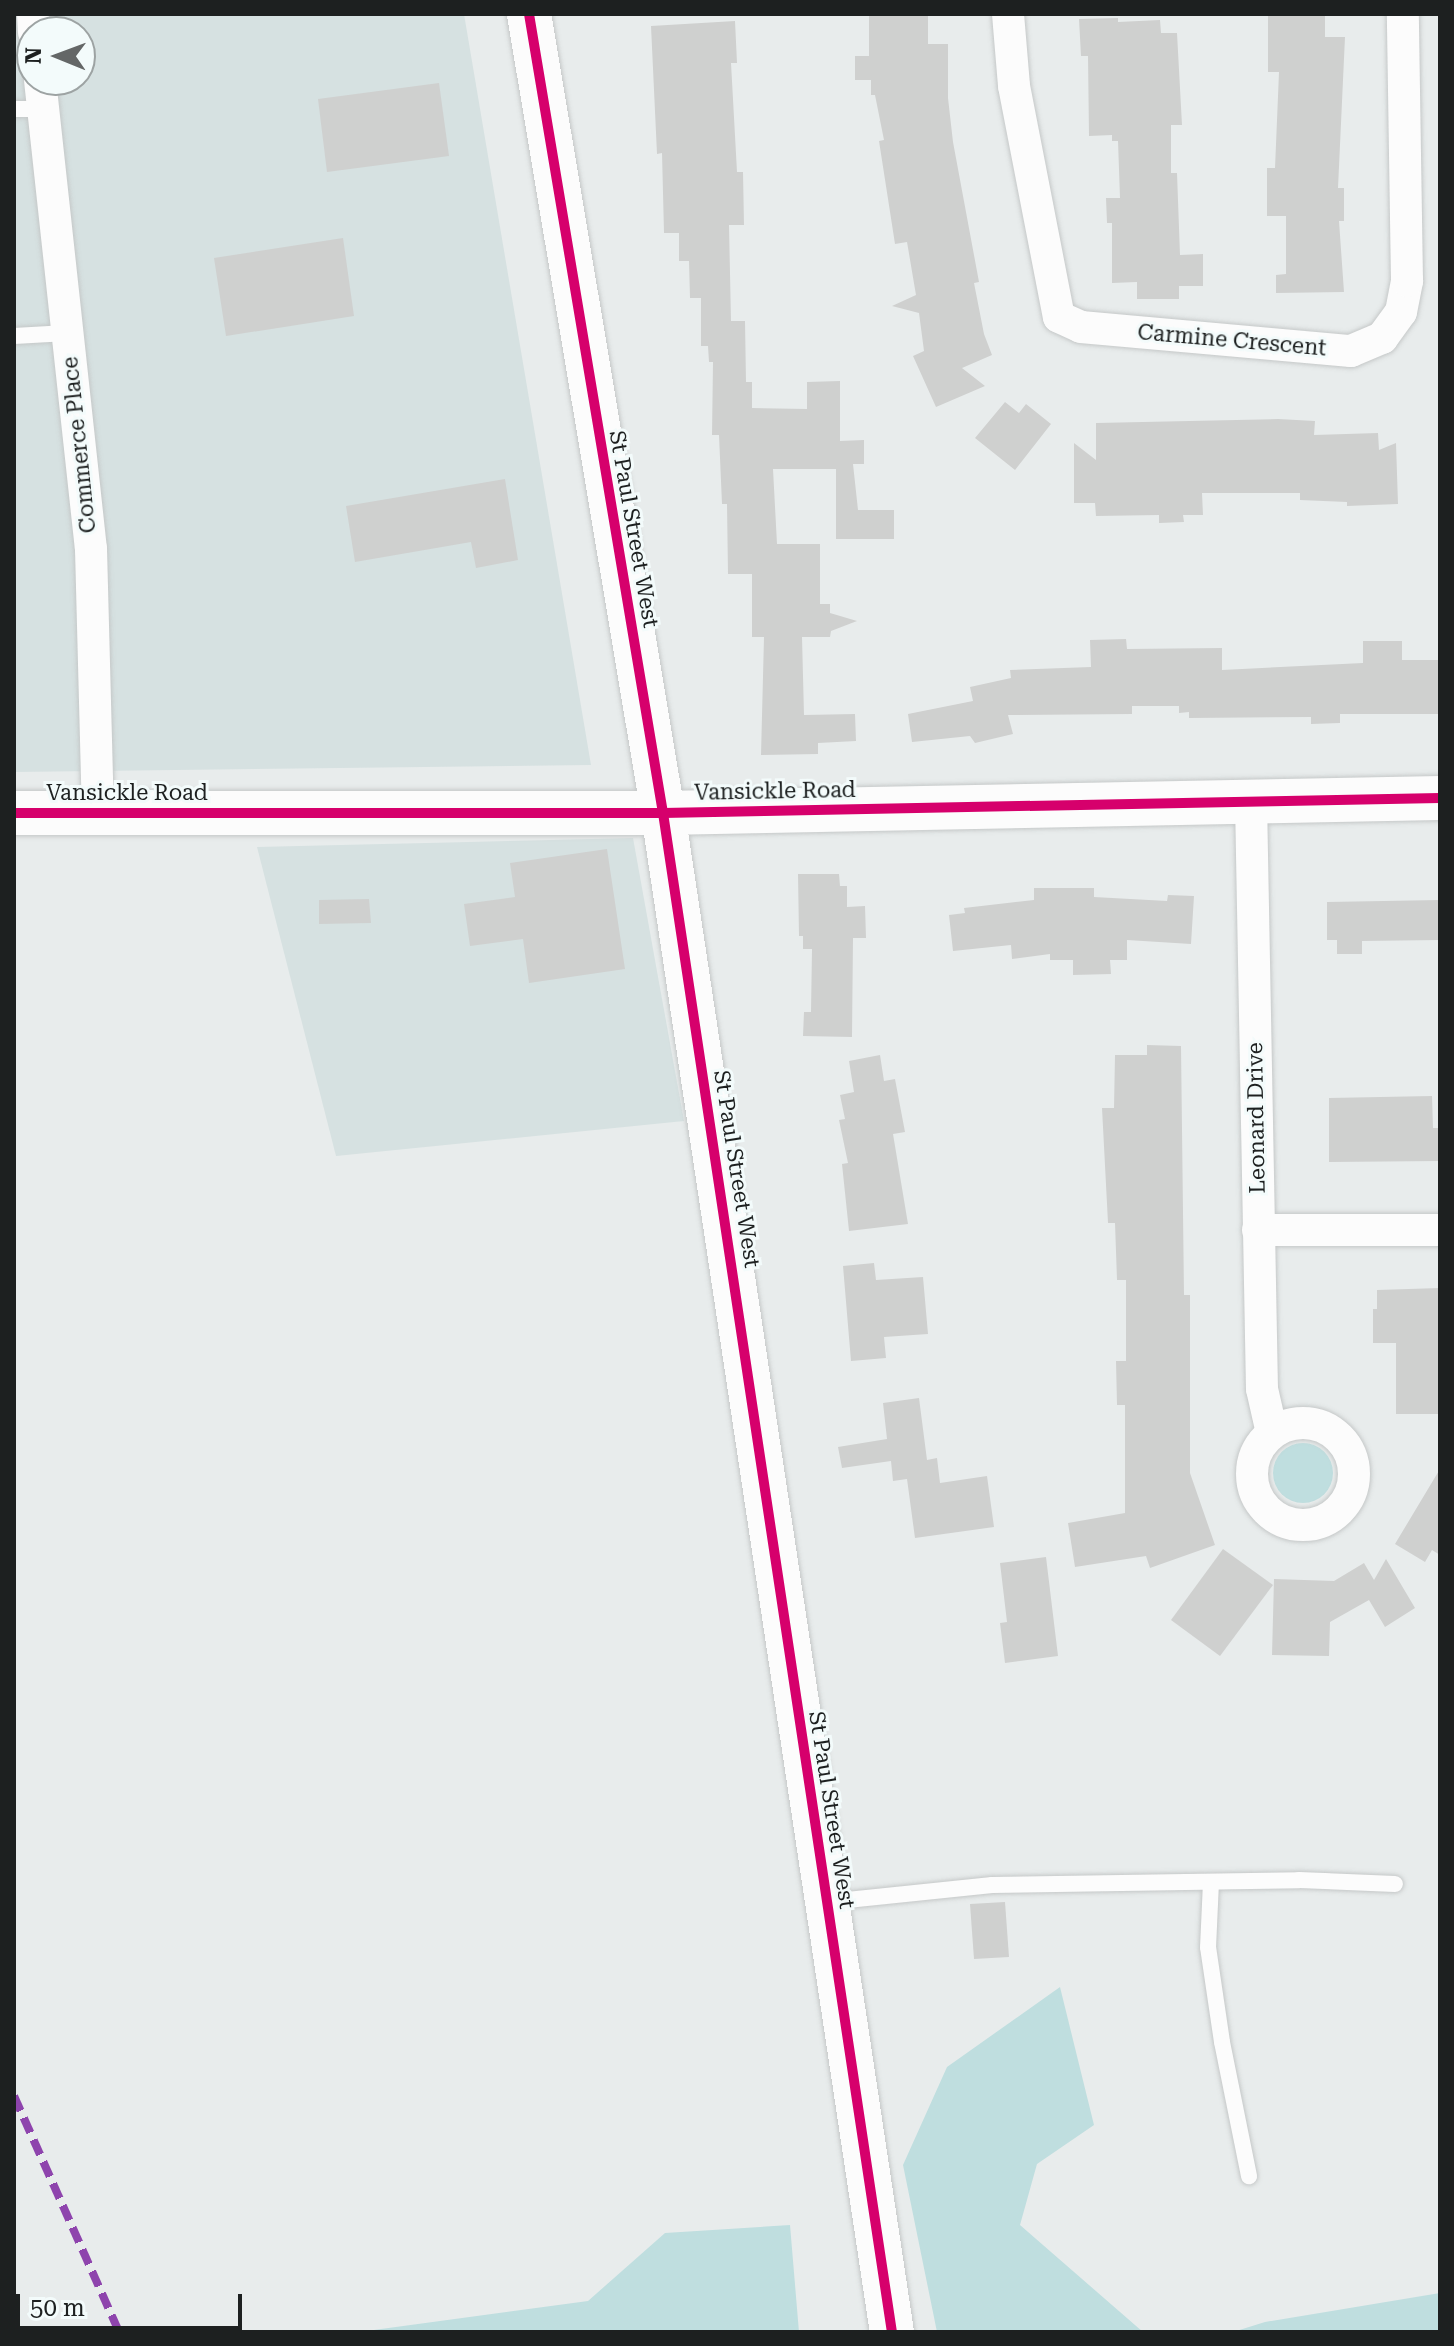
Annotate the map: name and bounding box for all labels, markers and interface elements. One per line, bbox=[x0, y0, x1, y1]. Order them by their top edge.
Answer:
north arrow bbox=[16, 16, 96, 96]
text: N bbox=[21, 47, 46, 64]
street label: Carmine Crescent bbox=[1136, 319, 1328, 361]
street label: Commerce Place bbox=[57, 355, 101, 535]
street label: St Paul Street West bbox=[604, 428, 664, 630]
street label: Vansickle Road bbox=[694, 776, 856, 806]
street label: Vansickle Road bbox=[46, 780, 208, 806]
street label: Leonard Drive bbox=[1241, 1042, 1271, 1194]
street label: St Paul Street West bbox=[708, 1068, 766, 1270]
street label: St Paul Street West bbox=[803, 1709, 861, 1911]
scale bar bbox=[20, 2278, 246, 2328]
text: 50 m bbox=[30, 2294, 85, 2322]

